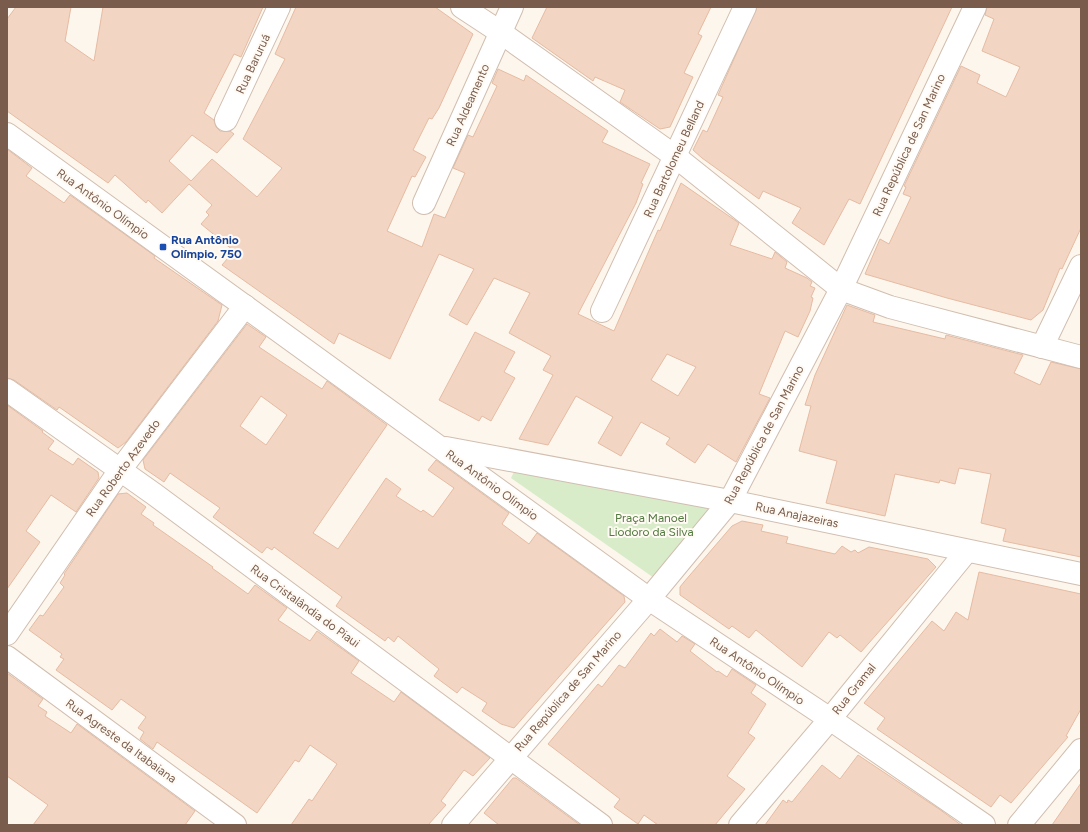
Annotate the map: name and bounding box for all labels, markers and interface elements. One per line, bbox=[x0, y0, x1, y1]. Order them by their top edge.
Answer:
street label: Rua Baruruá bbox=[233, 32, 273, 96]
street label: Rua Aldeamento bbox=[444, 62, 492, 148]
street label: Rua República de San Marino bbox=[870, 71, 948, 218]
street label: Rua Bartolomeu Belland bbox=[641, 98, 707, 220]
street label: Rua Antônio Olímpio bbox=[54, 166, 152, 242]
place label: Rua Antônio Olímpio, 750 bbox=[171, 233, 242, 261]
marker: Rua Antônio Olímpio, 750 bbox=[158, 242, 168, 252]
street label: Rua República de San Marino bbox=[721, 363, 807, 507]
street label: Rua Roberto Azevedo bbox=[83, 417, 163, 519]
street label: Rua Antônio Olímpio bbox=[443, 447, 541, 523]
street label: Rua Anajazeiras bbox=[754, 499, 840, 531]
park label: Praça Manoel Liodoro da Silva bbox=[608, 511, 694, 539]
street label: Rua Cristalândia do Piaui bbox=[248, 562, 362, 650]
street label: Rua República de San Marino bbox=[512, 628, 624, 754]
street label: Rua Antônio Olímpio bbox=[707, 634, 807, 708]
street label: Rua Gramal bbox=[829, 661, 879, 717]
street label: Rua Agreste da Itabaiana bbox=[63, 696, 179, 786]

